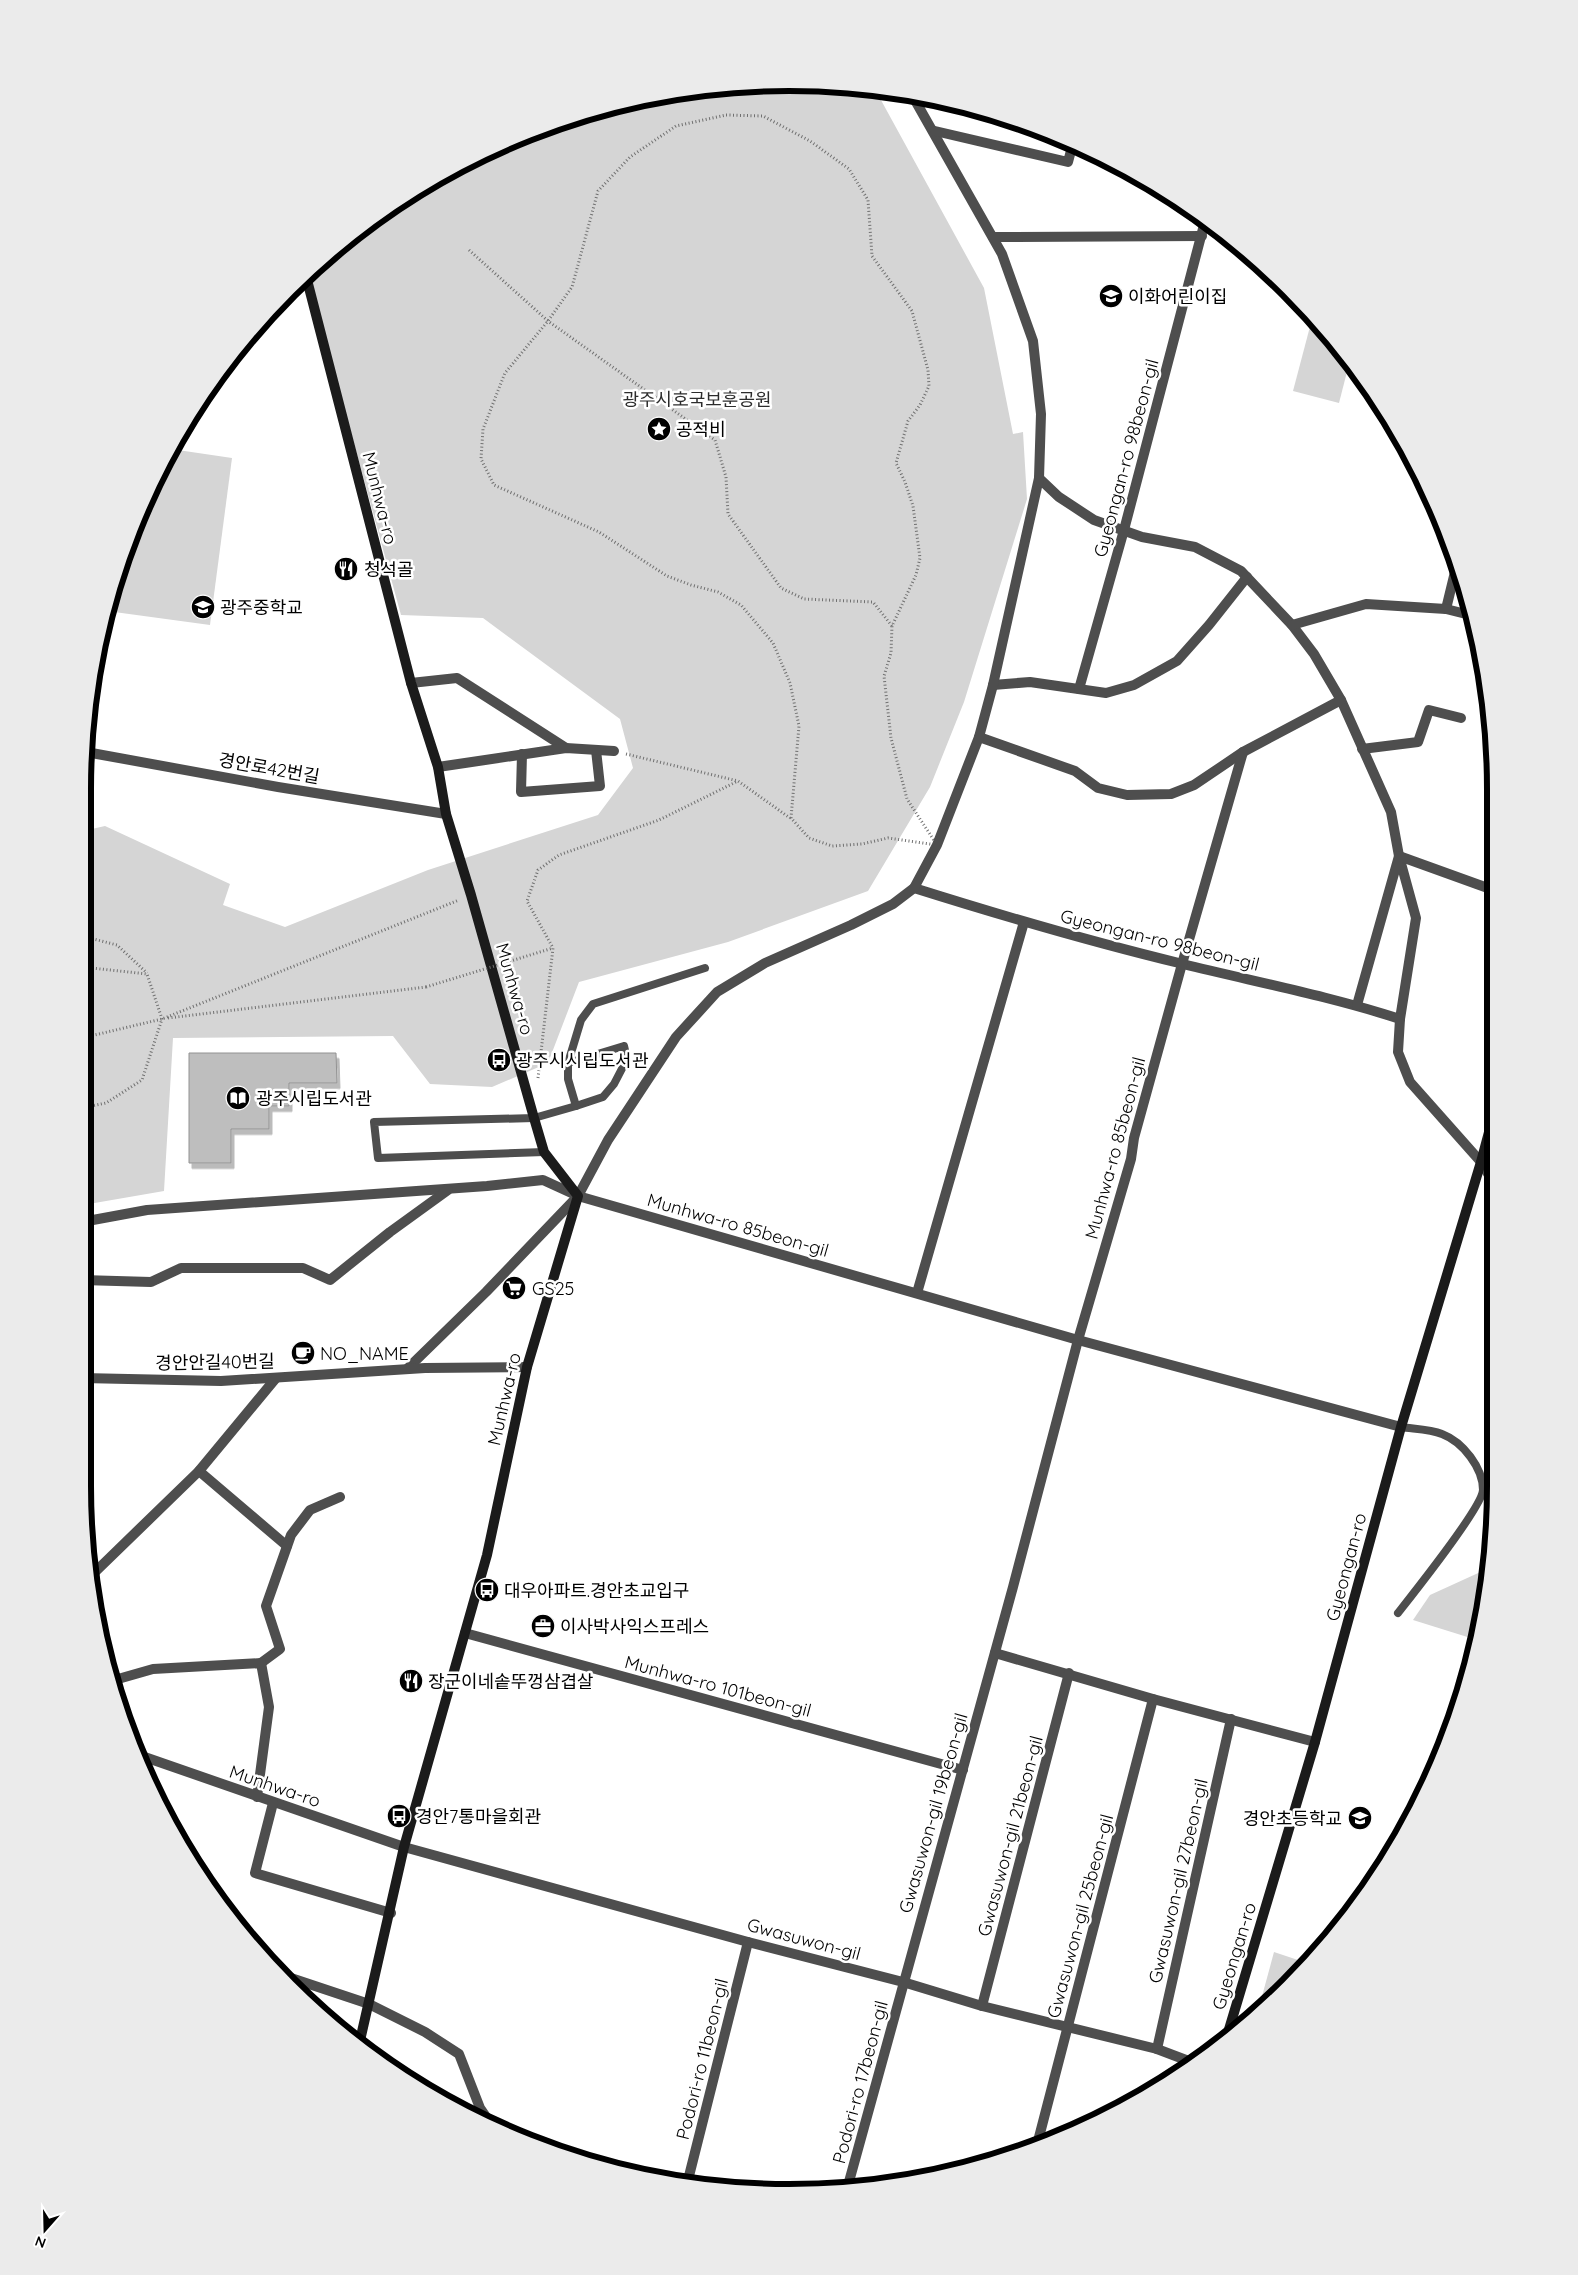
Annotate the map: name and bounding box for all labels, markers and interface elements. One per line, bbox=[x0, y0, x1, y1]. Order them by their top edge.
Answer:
school or university icon: 이화어린이집 bbox=[1098, 283, 1124, 309]
place label: 이화어린이집 bbox=[1128, 285, 1227, 308]
street label: Gyeongan-ro 98beon-gil bbox=[1088, 356, 1164, 560]
park label: 광주시호국보훈공원 bbox=[622, 388, 772, 411]
place icon: 공적비 bbox=[646, 416, 672, 442]
place label: 공적비 bbox=[676, 418, 726, 441]
street label: Munhwa-ro bbox=[357, 449, 403, 547]
restaurant icon: 청석골 bbox=[333, 556, 359, 582]
place label: 청석골 bbox=[364, 558, 414, 581]
school or university icon: 광주중학교 bbox=[190, 594, 216, 620]
place label: 광주중학교 bbox=[220, 596, 303, 619]
street label: 경안로42번길 bbox=[217, 748, 321, 788]
street label: Gyeongan-ro 98beon-gil bbox=[1058, 904, 1262, 976]
street label: Munhwa-ro bbox=[491, 940, 539, 1038]
bus stop icon: 광주시시립도서관 bbox=[486, 1047, 512, 1073]
place label: 광주시시립도서관 bbox=[516, 1049, 649, 1072]
street label: Munhwa-ro 85beon-gil bbox=[1080, 1054, 1150, 1242]
library icon: 광주시립도서관 bbox=[225, 1085, 251, 1111]
place label: 광주시립도서관 bbox=[256, 1087, 372, 1110]
street label: Munhwa-ro 85beon-gil bbox=[645, 1188, 831, 1262]
supermarket icon: GS25 bbox=[501, 1275, 527, 1301]
place label: GS25 bbox=[532, 1277, 574, 1300]
cafe icon: NO_NAME bbox=[290, 1340, 316, 1366]
place label: NO_NAME bbox=[320, 1342, 409, 1365]
street label: 경안안길40번길 bbox=[155, 1349, 275, 1375]
street label: Munhwa-ro bbox=[482, 1350, 526, 1448]
street label: Gyeongan-ro bbox=[1321, 1510, 1371, 1624]
bus stop icon: 대우아파트.경안초교입구 bbox=[474, 1577, 500, 1603]
place label: 대우아파트.경안초교입구 bbox=[504, 1579, 689, 1602]
office icon: 이사박사익스프레스 bbox=[530, 1613, 556, 1639]
place label: 이사박사익스프레스 bbox=[560, 1615, 709, 1638]
street label: Munhwa-ro 101beon-gil bbox=[622, 1650, 814, 1722]
restaurant icon: 장군이네솥뚜껑삼겹살 bbox=[398, 1668, 424, 1694]
place label: 장군이네솥뚜껑삼겹살 bbox=[428, 1670, 594, 1693]
street label: Gwasuwon-gil 19beon-gil bbox=[893, 1710, 973, 1916]
street label: Gwasuwon-gil 21beon-gil bbox=[972, 1733, 1048, 1939]
street label: Munhwa-ro bbox=[226, 1760, 324, 1812]
street label: Gwasuwon-gil 27beon-gil bbox=[1143, 1777, 1213, 1985]
bus stop icon: 경안7통마을회관 bbox=[386, 1803, 412, 1829]
place label: 경안7통마을회관 bbox=[416, 1805, 542, 1828]
school or university icon: 경안초등학교 bbox=[1347, 1805, 1373, 1831]
place label: 경안초등학교 bbox=[1243, 1807, 1342, 1830]
street label: Gwasuwon-gil 25beon-gil bbox=[1042, 1812, 1118, 2020]
street label: Gyeongan-ro bbox=[1207, 1900, 1261, 2012]
street label: Gwasuwon-gil bbox=[745, 1913, 863, 1965]
street label: Podori-ro 11beon-gil bbox=[671, 1976, 733, 2142]
street label: Podori-ro 17beon-gil bbox=[827, 1998, 893, 2166]
north arrow bbox=[20, 2205, 70, 2255]
text: N bbox=[33, 2232, 48, 2252]

